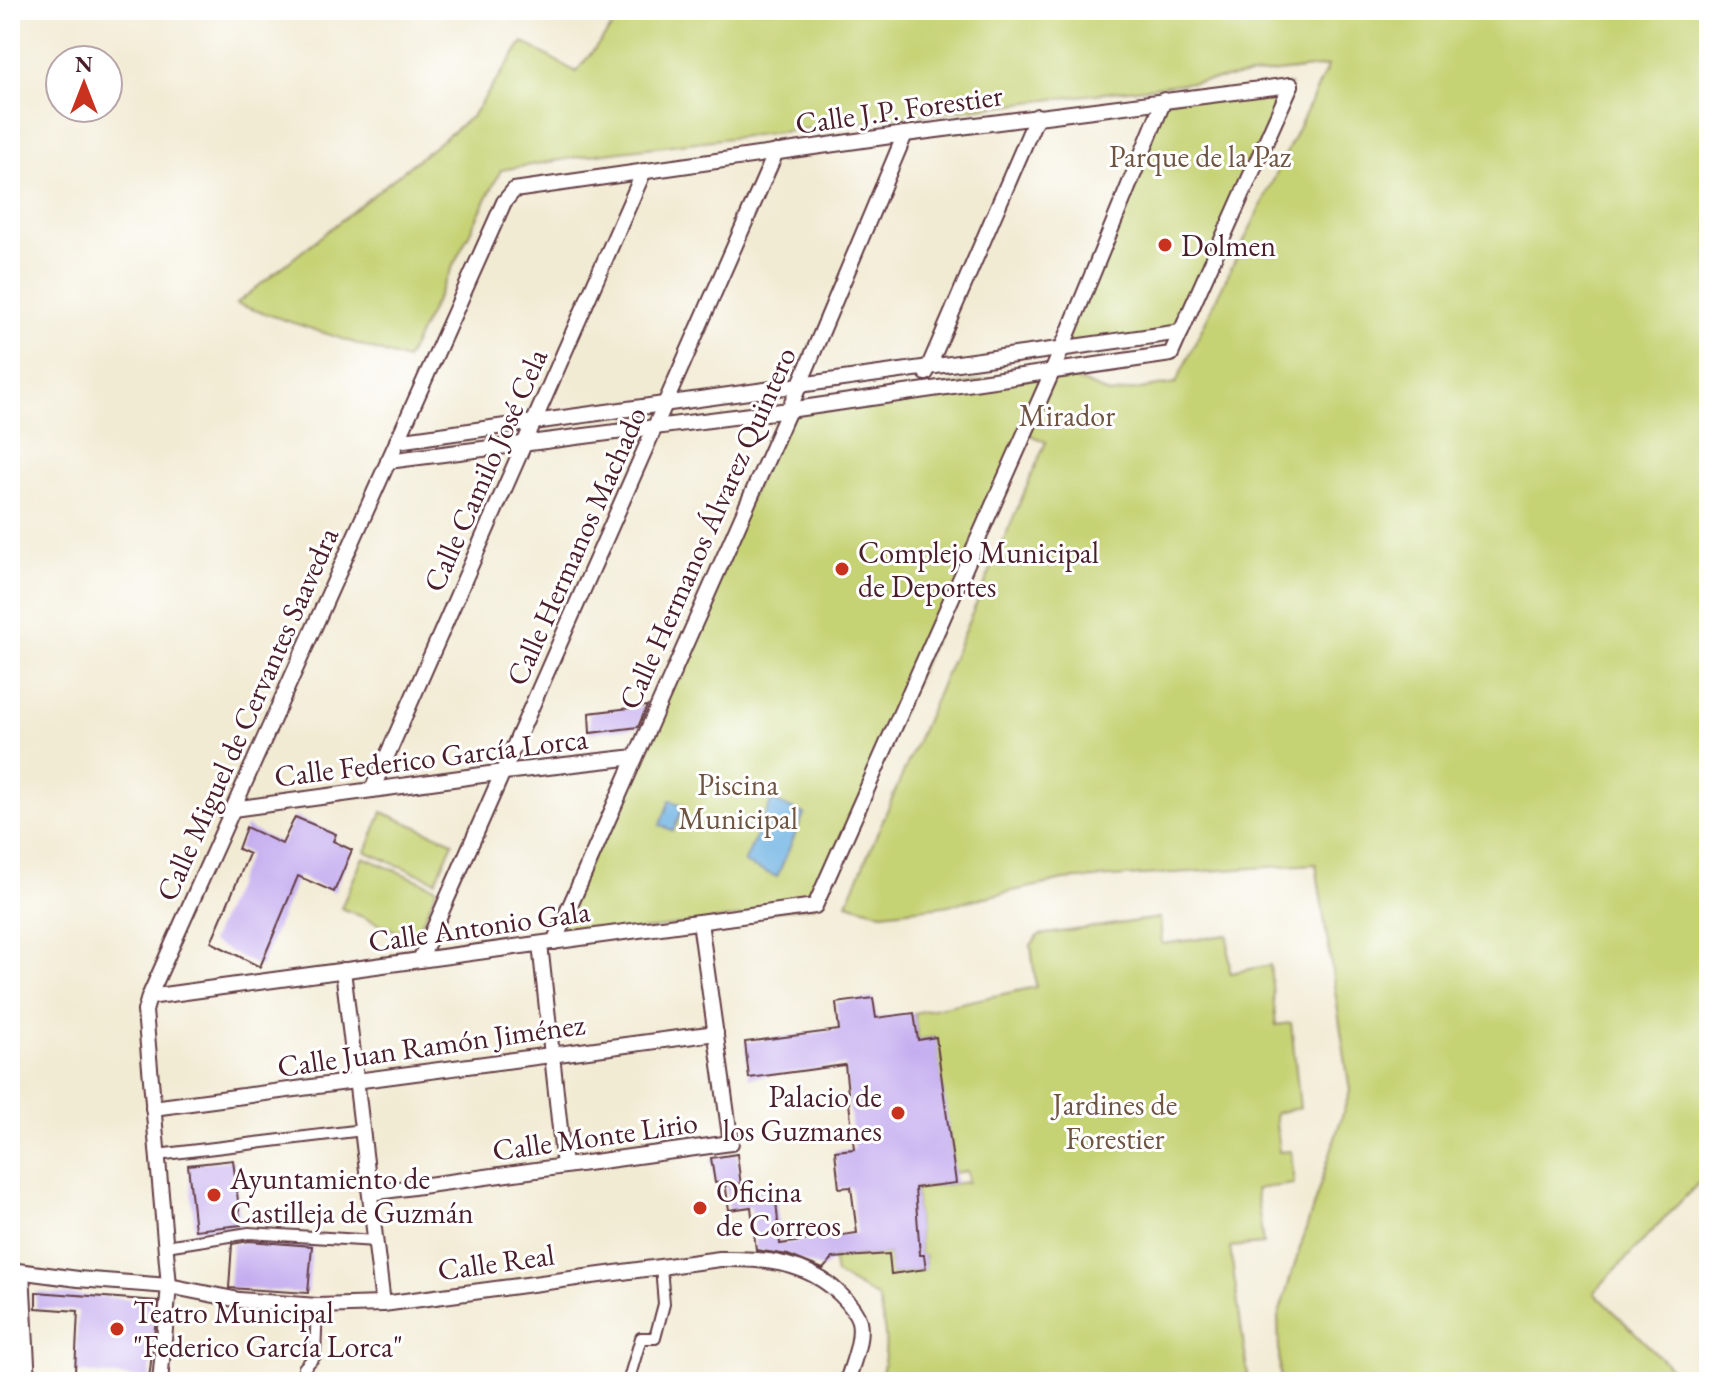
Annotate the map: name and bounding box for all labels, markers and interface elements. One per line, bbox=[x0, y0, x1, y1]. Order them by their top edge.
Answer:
north arrow bbox=[44, 44, 124, 124]
text: N bbox=[75, 50, 93, 79]
street label: Calle J.P. Forestier bbox=[793, 75, 1005, 143]
park label: Parque de la Paz bbox=[1109, 137, 1292, 176]
place label: Dolmen bbox=[1181, 226, 1276, 265]
marker: Dolmen bbox=[1156, 236, 1174, 254]
street label: Calle Hermanos Álvarez Quintero bbox=[609, 341, 805, 715]
street label: Calle Camilo José Cela bbox=[414, 342, 556, 598]
park label: Mirador bbox=[1019, 396, 1115, 435]
street label: Calle Hermanos Machado bbox=[497, 401, 655, 691]
street label: Calle Miguel de Cervantes Saavedra bbox=[147, 521, 347, 907]
place label: Complejo Municipal de Deportes bbox=[858, 533, 1099, 606]
marker: Complejo Municipal de Deportes bbox=[833, 560, 851, 578]
street label: Calle Federico García Lorca bbox=[272, 718, 590, 796]
park label: Piscina Municipal bbox=[678, 765, 798, 838]
street label: Calle Antonio Gala bbox=[366, 891, 592, 961]
street label: Calle Juan Ramón Jiménez bbox=[275, 1004, 588, 1086]
place label: Palacio de los Guzmanes bbox=[723, 1077, 882, 1150]
park label: Jardines de Forestier bbox=[1050, 1085, 1177, 1158]
street label: Calle Monte Lirio bbox=[490, 1102, 700, 1170]
marker: Palacio de los Guzmanes bbox=[889, 1104, 907, 1122]
place label: Ayuntamiento de Castilleja de Guzmán bbox=[229, 1159, 474, 1232]
place label: Oficina de Correos bbox=[716, 1172, 841, 1245]
marker: Ayuntamiento de Castilleja de Guzmán bbox=[205, 1186, 223, 1204]
marker: Oficina de Correos bbox=[691, 1199, 709, 1217]
street label: Calle Real bbox=[435, 1235, 557, 1289]
place label: Teatro Municipal "Federico García Lorca" bbox=[133, 1293, 403, 1366]
marker: Teatro Municipal "Federico García Lorca" bbox=[108, 1320, 126, 1338]

